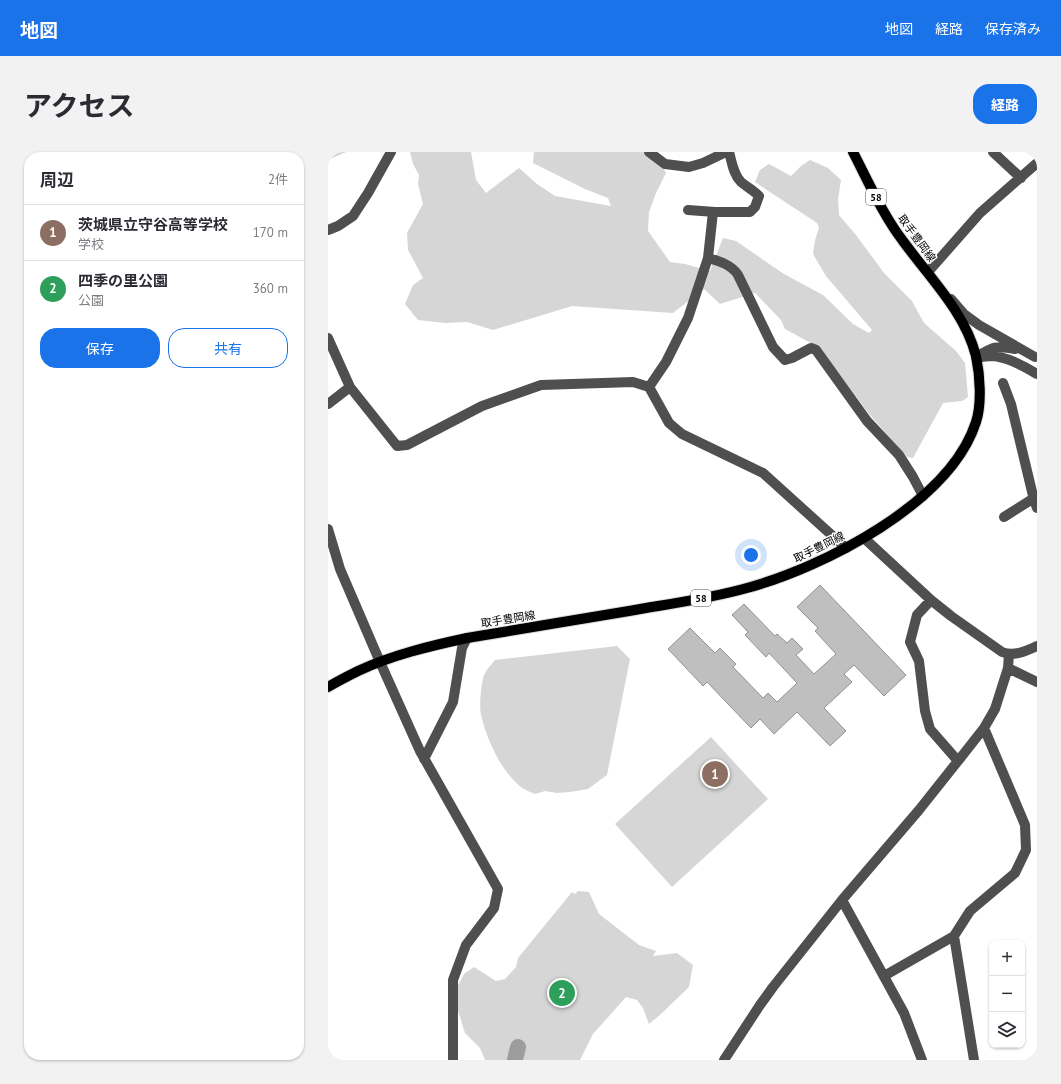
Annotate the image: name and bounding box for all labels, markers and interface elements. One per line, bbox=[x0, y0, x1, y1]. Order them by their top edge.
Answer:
text: 地図 bbox=[20, 18, 58, 42]
text: 地図 bbox=[885, 20, 913, 38]
text: 経路 bbox=[935, 20, 963, 38]
text: 保存済み bbox=[985, 20, 1041, 38]
button: 経路 bbox=[973, 84, 1037, 124]
text: アクセス bbox=[24, 87, 135, 124]
text: 周辺 bbox=[40, 169, 74, 191]
text: 2件 bbox=[268, 171, 288, 188]
road number: 58 bbox=[866, 189, 886, 205]
street label: 取手豊岡線 bbox=[895, 212, 939, 264]
text: 茨城県立守谷高等学校 bbox=[78, 215, 228, 234]
text: 1 bbox=[49, 224, 57, 241]
text: 170 m bbox=[253, 224, 288, 241]
text: 学校 bbox=[78, 236, 104, 253]
text: 四季の里公園 bbox=[78, 271, 168, 290]
text: 2 bbox=[49, 280, 57, 297]
text: 360 m bbox=[253, 280, 288, 297]
text: 公園 bbox=[78, 292, 104, 309]
button: 保存 bbox=[40, 328, 160, 368]
button: 共有 bbox=[168, 328, 288, 368]
street label: 取手豊岡線 bbox=[791, 529, 847, 565]
your location bbox=[741, 545, 761, 565]
road number: 58 bbox=[691, 590, 711, 606]
street label: 取手豊岡線 bbox=[480, 608, 536, 630]
pin: 1 bbox=[702, 759, 728, 789]
map controls bbox=[989, 940, 1025, 1048]
button: + bbox=[989, 940, 1025, 976]
button: − bbox=[989, 976, 1025, 1012]
pin: 2 bbox=[549, 978, 575, 1008]
button: layers bbox=[989, 1012, 1025, 1048]

